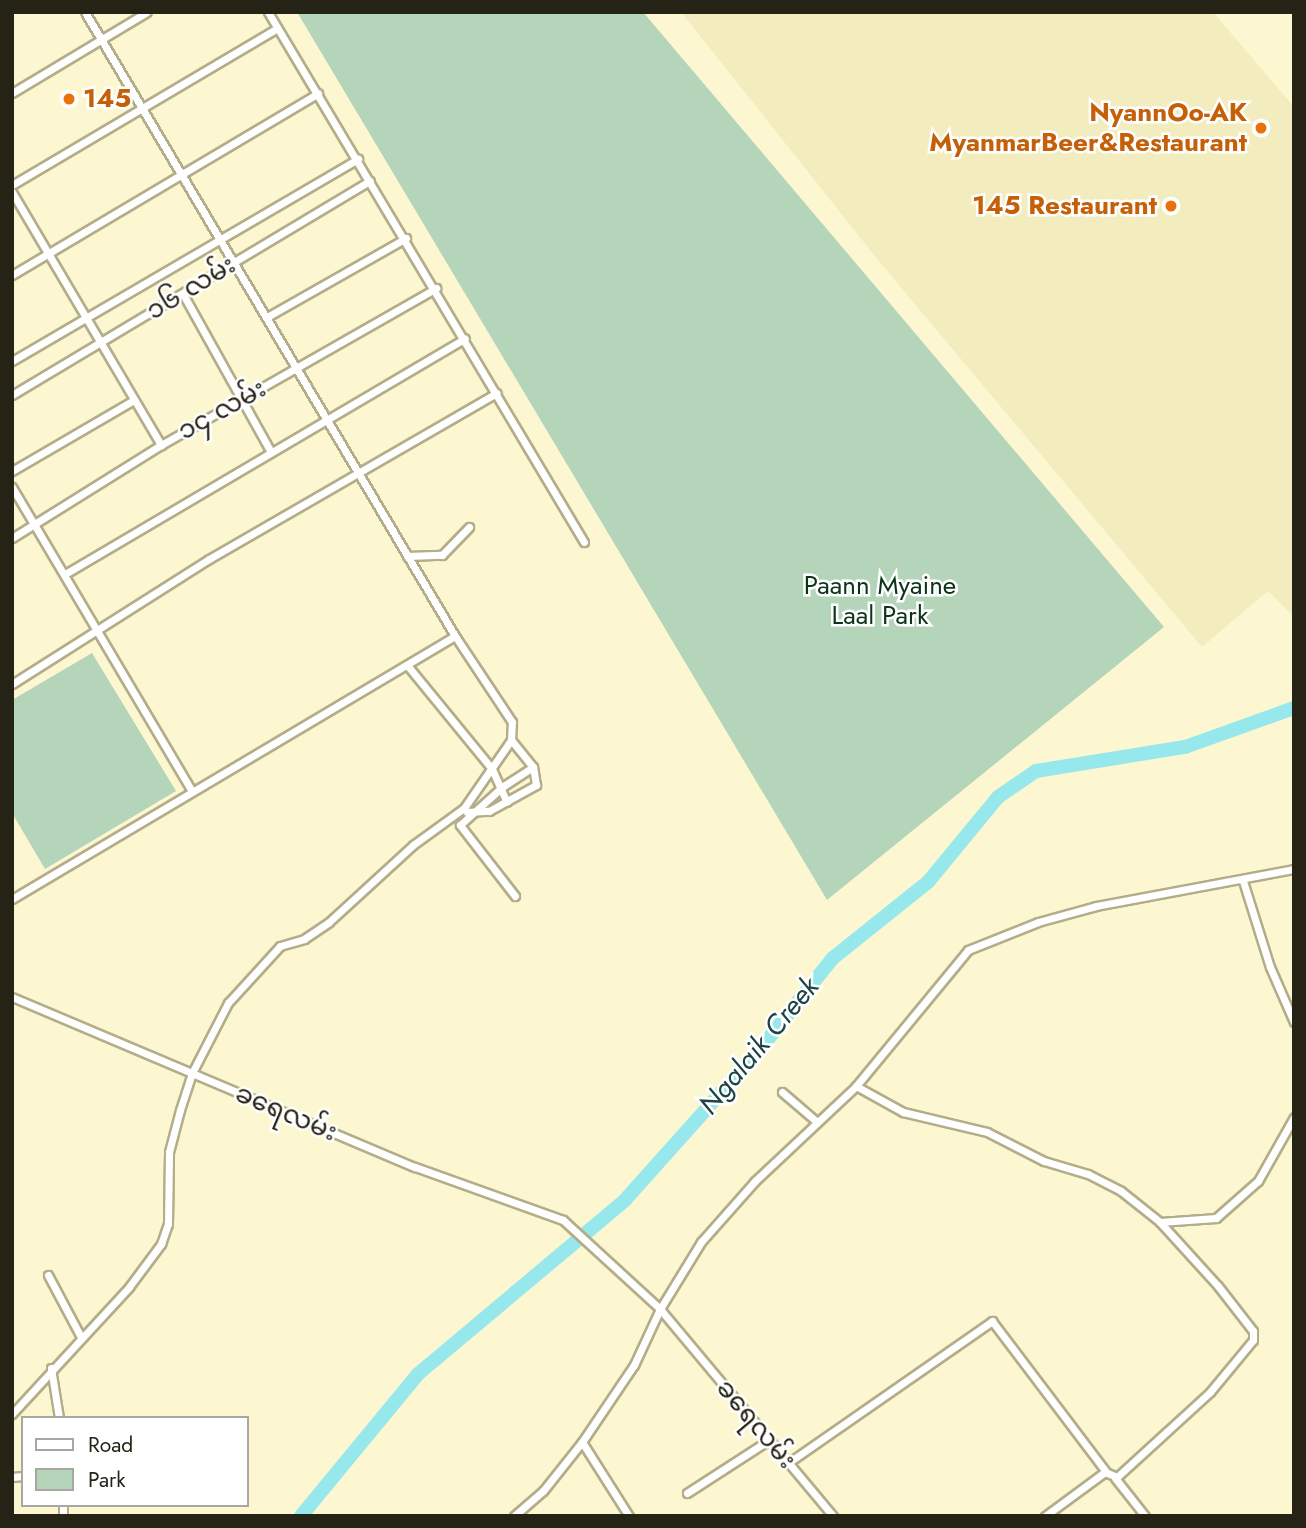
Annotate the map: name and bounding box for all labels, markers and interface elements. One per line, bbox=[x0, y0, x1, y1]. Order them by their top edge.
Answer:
place label: 145 bbox=[83, 83, 131, 115]
marker: 145 bbox=[61, 91, 77, 107]
place label: NyannOo-AK MyanmarBeer&Restaurant bbox=[929, 97, 1247, 158]
marker: NyannOo-AK MyanmarBeer&Restaurant bbox=[1253, 120, 1269, 136]
place label: 145 Restaurant bbox=[972, 190, 1157, 222]
marker: 145 Restaurant bbox=[1163, 198, 1179, 214]
street label: ၁၆ လမ်း bbox=[141, 249, 241, 327]
street label: ၁၄ လမ်း bbox=[172, 373, 272, 447]
park label: Paann Myaine Laal Park bbox=[804, 570, 956, 632]
water label: Ngalaik Creek bbox=[692, 971, 826, 1121]
street label: ခရေလမ်း bbox=[230, 1078, 342, 1148]
street label: ခရေလမ်း bbox=[710, 1373, 802, 1475]
legend bbox=[21, 1416, 248, 1507]
text: Road bbox=[88, 1430, 133, 1460]
text: Park bbox=[88, 1465, 125, 1495]

